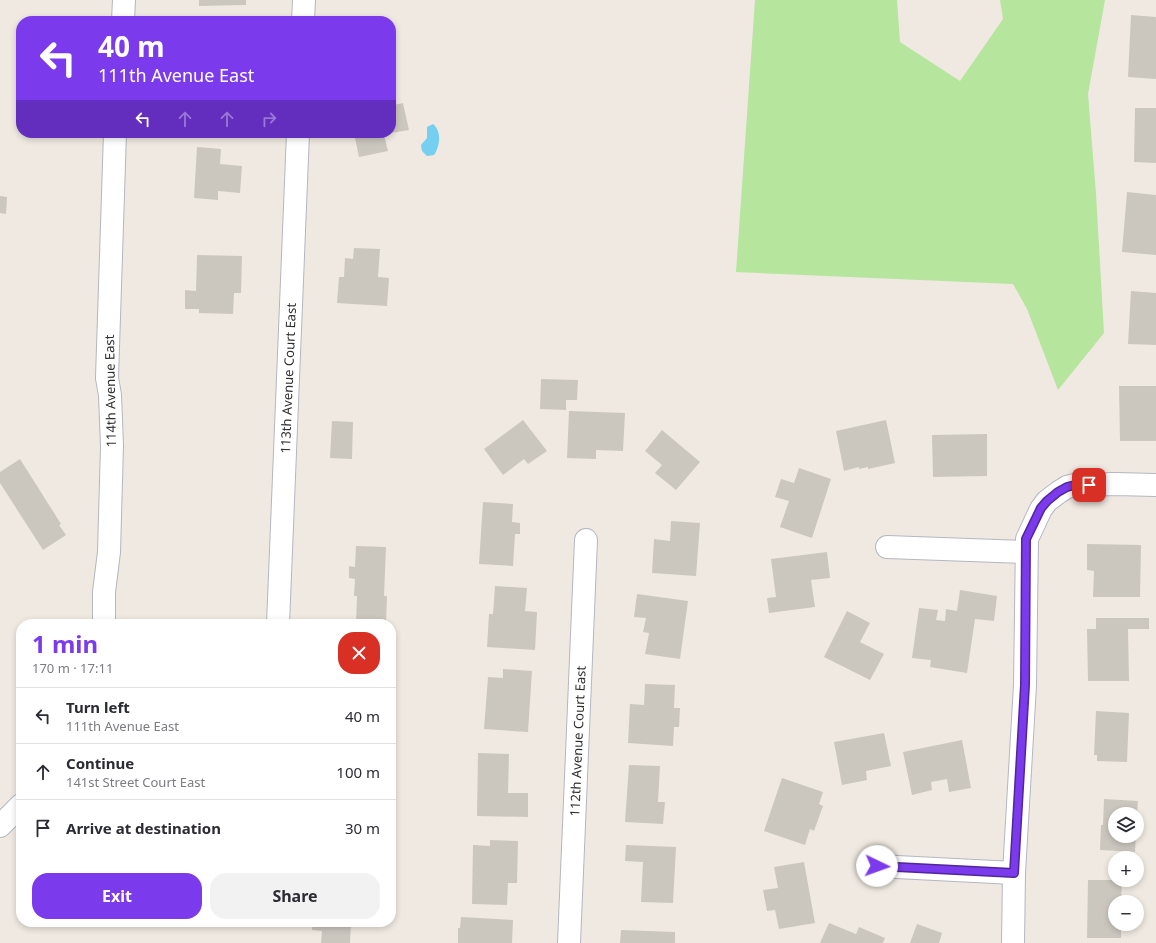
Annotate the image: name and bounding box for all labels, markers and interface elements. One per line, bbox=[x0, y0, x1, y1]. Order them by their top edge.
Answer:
text: 40 m bbox=[98, 27, 165, 65]
icon: left bbox=[32, 32, 84, 84]
text: 111th Avenue East bbox=[98, 63, 254, 87]
icon: left bbox=[132, 108, 154, 130]
icon: ahead bbox=[174, 108, 196, 130]
icon: ahead bbox=[216, 108, 238, 130]
icon: right bbox=[258, 108, 280, 130]
street label: 113th Avenue Court East bbox=[276, 302, 300, 454]
street label: 114th Avenue East bbox=[100, 334, 120, 448]
pin bbox=[1072, 468, 1106, 502]
icon: arrive bbox=[1078, 474, 1100, 496]
text: 1 min bbox=[32, 627, 98, 660]
button: close bbox=[338, 632, 380, 674]
text: 170 m · 17:11 bbox=[32, 659, 113, 677]
street label: 112th Avenue Court East bbox=[565, 665, 590, 817]
text: Turn left bbox=[66, 697, 130, 717]
icon: left bbox=[32, 705, 54, 727]
text: 40 m bbox=[345, 706, 380, 726]
text: 111th Avenue East bbox=[66, 717, 179, 735]
text: Continue bbox=[66, 753, 134, 773]
icon: ahead bbox=[32, 761, 54, 783]
text: 100 m bbox=[336, 762, 380, 782]
text: 141st Street Court East bbox=[66, 773, 205, 791]
map controls bbox=[1108, 807, 1144, 931]
button: layers bbox=[1108, 807, 1144, 843]
icon: arrive bbox=[32, 817, 54, 839]
text: Arrive at destination bbox=[66, 818, 221, 838]
text: 30 m bbox=[345, 818, 380, 838]
position arrow bbox=[856, 845, 898, 887]
button: + bbox=[1108, 851, 1144, 887]
button: Exit bbox=[32, 873, 202, 919]
button: Share bbox=[210, 873, 380, 919]
button: − bbox=[1108, 895, 1144, 931]

